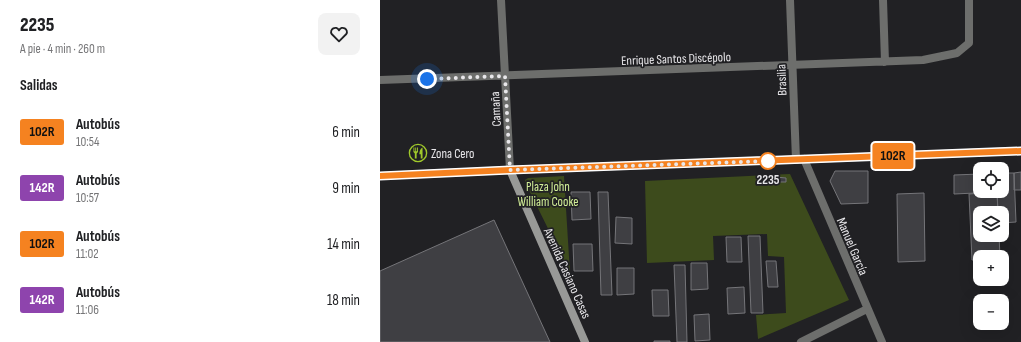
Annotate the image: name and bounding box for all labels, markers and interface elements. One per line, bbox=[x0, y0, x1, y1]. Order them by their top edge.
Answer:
button: heart bbox=[318, 13, 360, 55]
text: 2235 bbox=[20, 14, 55, 37]
text: A pie · 4 min · 260 m bbox=[20, 41, 105, 57]
street label: Enrique Santos Discépolo bbox=[621, 49, 731, 69]
street label: Brasilia bbox=[773, 64, 791, 96]
your location bbox=[417, 69, 437, 89]
text: Salidas bbox=[20, 76, 58, 95]
street label: Camaña bbox=[487, 91, 505, 127]
text: Autobús bbox=[76, 115, 120, 134]
text: 102R bbox=[29, 123, 55, 140]
text: 6 min bbox=[332, 123, 360, 142]
text: 10:54 bbox=[76, 134, 99, 150]
restaurant icon: Zona Cero bbox=[408, 143, 428, 163]
line badge: 102R bbox=[865, 143, 921, 169]
place label: Zona Cero bbox=[431, 146, 475, 162]
text: 102R bbox=[880, 147, 906, 164]
marker: 2235 bbox=[759, 152, 777, 170]
map controls bbox=[973, 162, 1009, 330]
button: locate bbox=[973, 162, 1009, 198]
text: Autobús bbox=[76, 171, 120, 190]
place label: 2235 bbox=[757, 172, 780, 188]
text: 142R bbox=[29, 179, 55, 196]
text: 9 min bbox=[332, 179, 360, 198]
park label: Plaza John William Cooke bbox=[518, 179, 578, 210]
text: 10:57 bbox=[76, 190, 99, 206]
button: layers bbox=[973, 206, 1009, 242]
street label: Manuel García bbox=[833, 215, 871, 278]
street label: Avenida Casiano Casas bbox=[540, 225, 594, 322]
text: Autobús bbox=[76, 227, 120, 246]
text: 102R bbox=[29, 235, 55, 252]
text: 14 min bbox=[327, 235, 360, 254]
text: 11:02 bbox=[76, 246, 99, 262]
button: + bbox=[973, 250, 1009, 286]
text: Autobús bbox=[76, 283, 120, 302]
text: 142R bbox=[29, 291, 55, 308]
text: 18 min bbox=[327, 291, 360, 310]
button: − bbox=[973, 294, 1009, 330]
text: 11:06 bbox=[76, 302, 99, 318]

